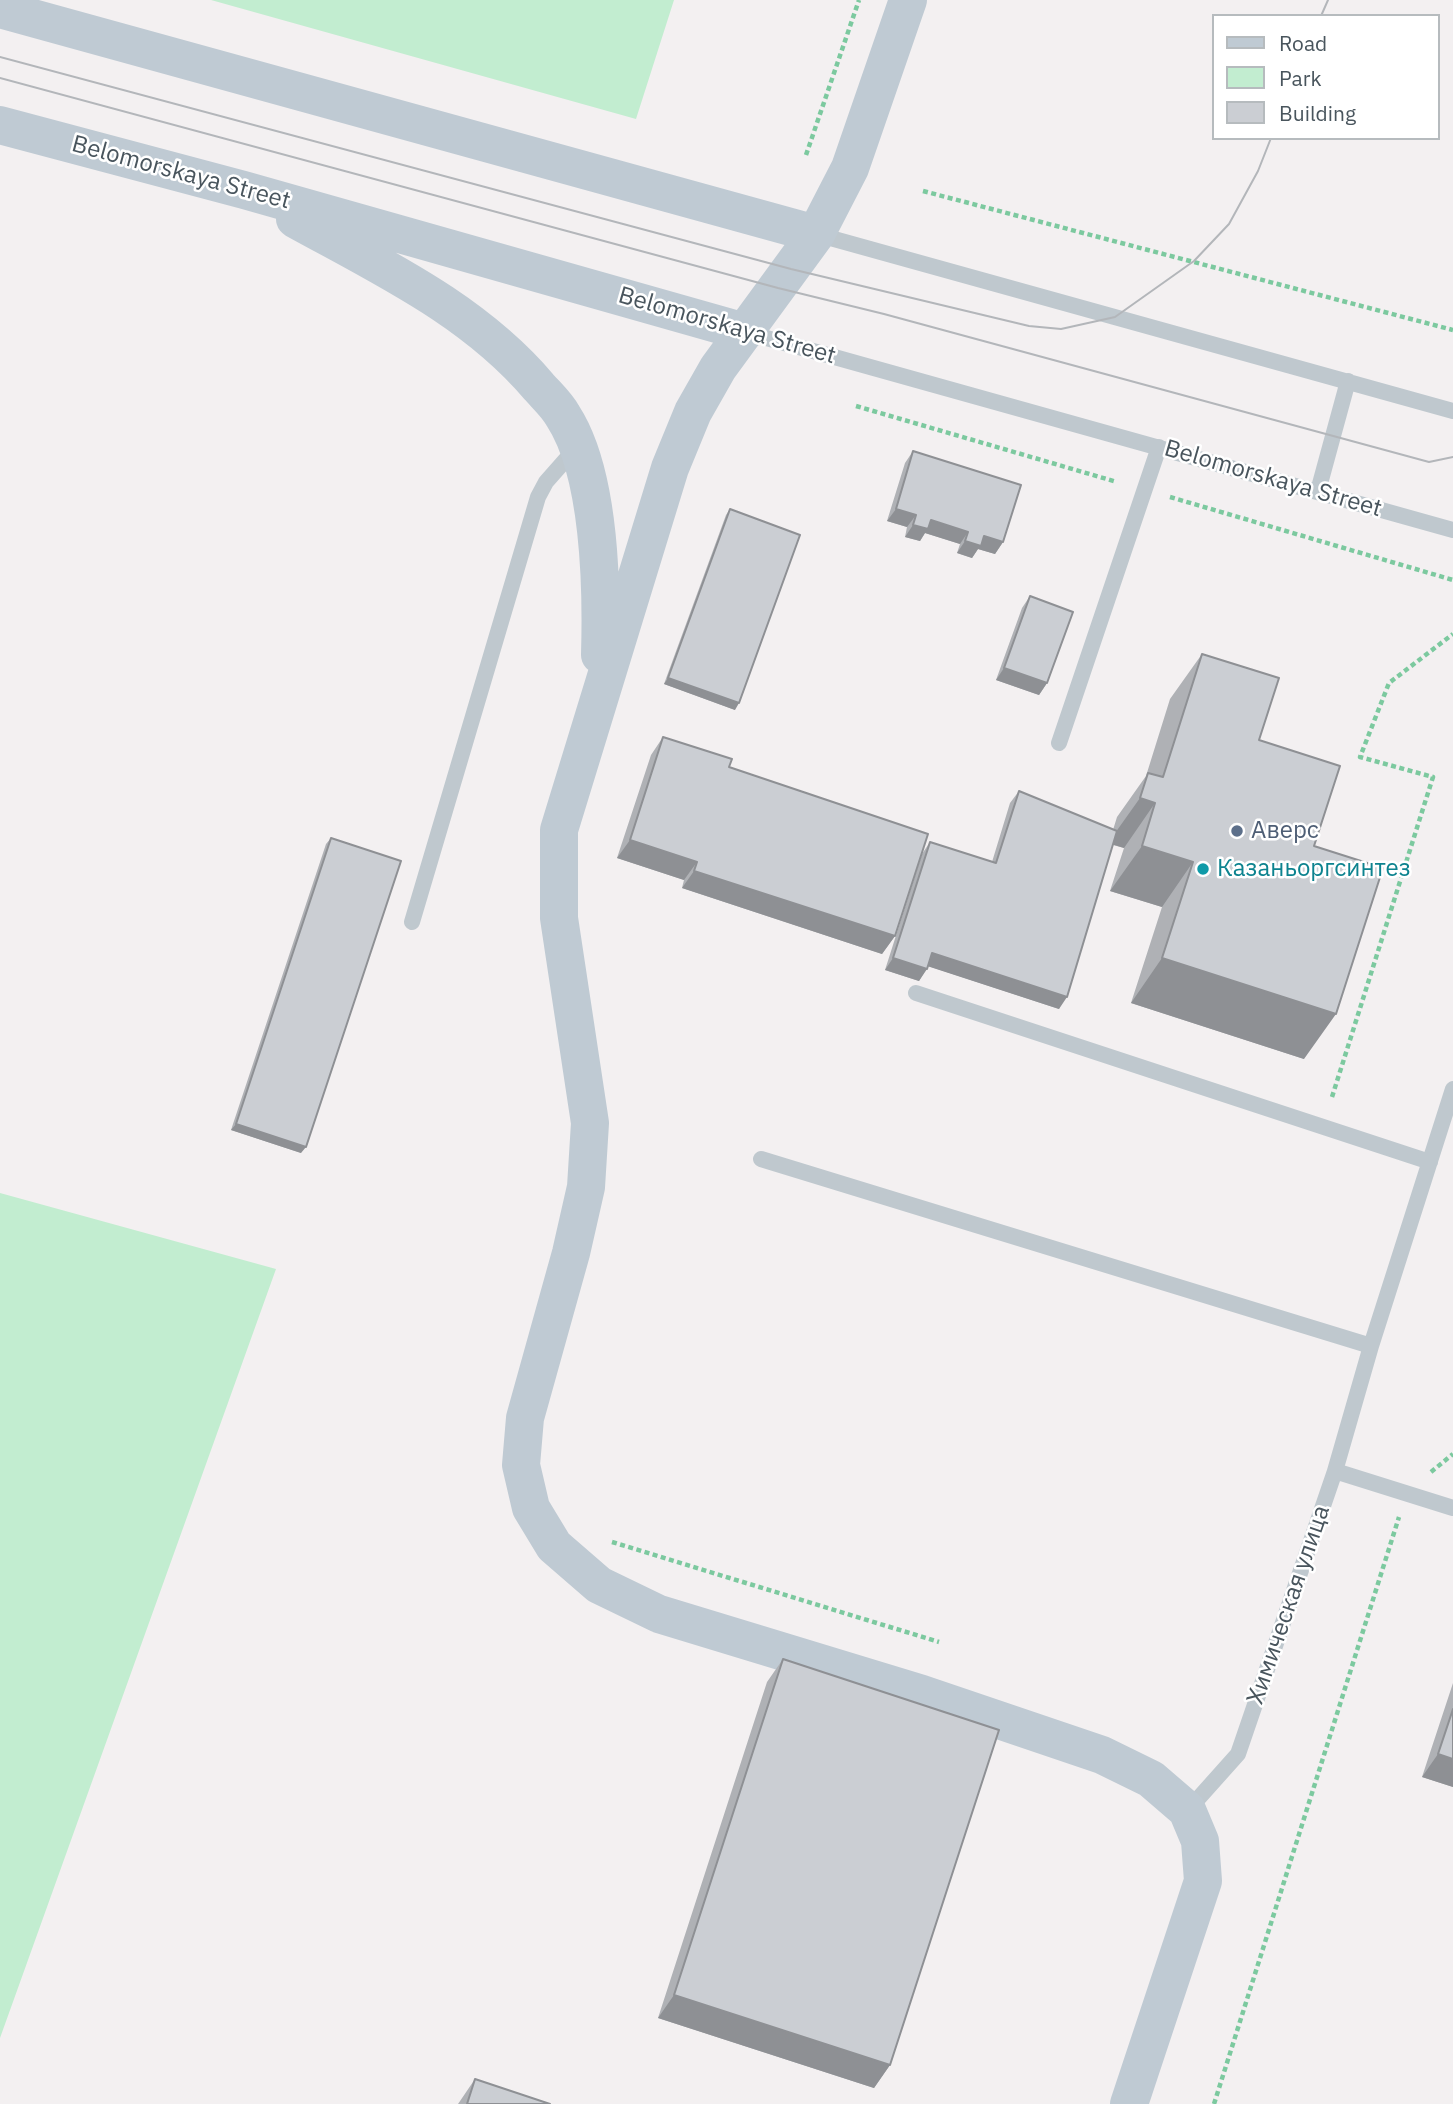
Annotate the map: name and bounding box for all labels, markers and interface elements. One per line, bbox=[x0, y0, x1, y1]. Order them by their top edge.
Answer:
legend bbox=[1212, 14, 1439, 140]
text: Road bbox=[1279, 29, 1327, 57]
text: Park bbox=[1279, 64, 1322, 92]
text: Building bbox=[1279, 99, 1356, 127]
street label: Belomorskaya Street bbox=[69, 130, 293, 216]
street label: Belomorskaya Street bbox=[615, 281, 839, 371]
street label: Belomorskaya Street bbox=[1161, 434, 1385, 524]
place label: Аверс bbox=[1251, 817, 1319, 845]
marker: Аверс bbox=[1229, 823, 1245, 839]
place label: Казаньоргсинтез bbox=[1217, 855, 1411, 883]
marker: Казаньоргсинтез bbox=[1195, 861, 1211, 877]
street label: Химическая улица bbox=[1241, 1502, 1337, 1708]

